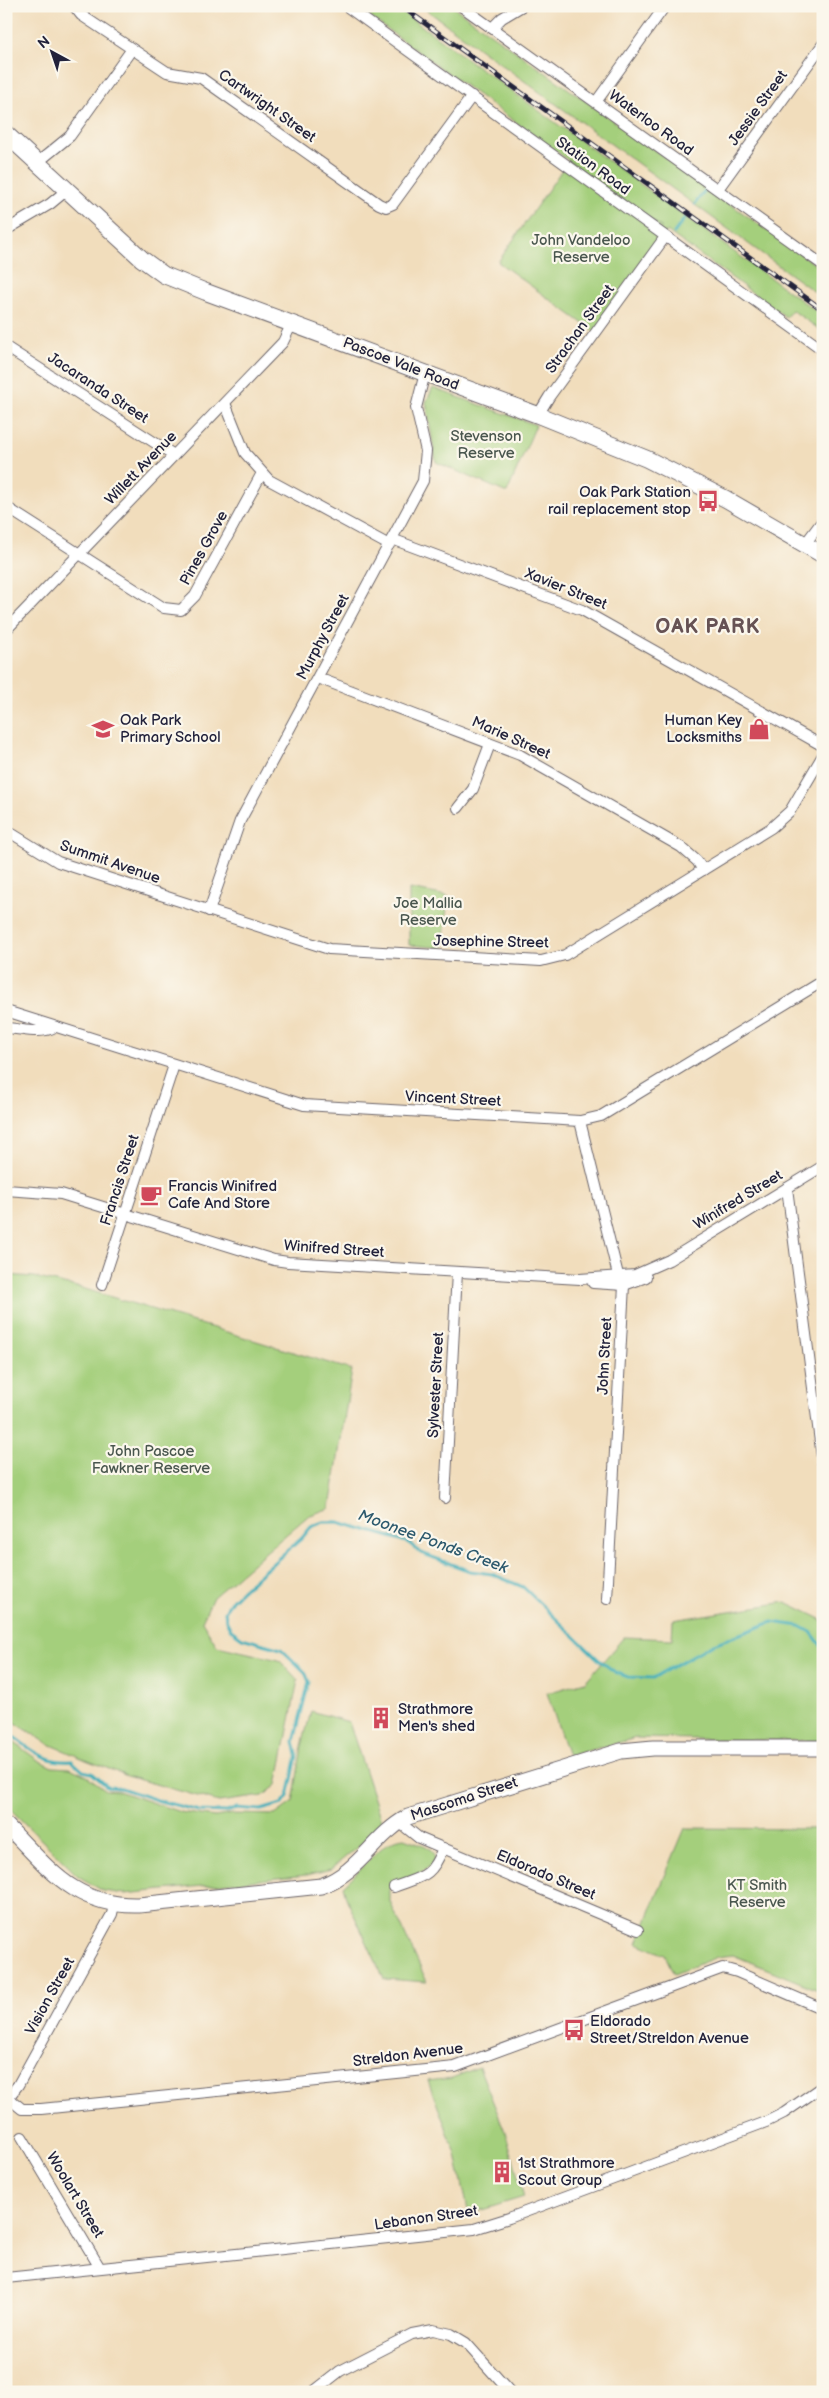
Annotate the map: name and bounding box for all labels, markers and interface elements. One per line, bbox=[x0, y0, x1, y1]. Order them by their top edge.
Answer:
north arrow bbox=[28, 28, 78, 78]
text: N bbox=[34, 33, 53, 52]
street label: Cartwright Street bbox=[215, 65, 320, 147]
street label: Jessie Street bbox=[724, 66, 792, 149]
street label: Waterloo Road bbox=[605, 86, 697, 160]
street label: Station Road bbox=[552, 133, 634, 199]
park label: John Vandeloo Reserve bbox=[531, 231, 631, 267]
street label: Strachan Street bbox=[541, 280, 619, 377]
street label: Pascoe Vale Road bbox=[340, 333, 462, 395]
street label: Jacaranda Street bbox=[44, 348, 152, 428]
street label: Willett Avenue bbox=[101, 427, 181, 509]
park label: Stevenson Reserve bbox=[451, 427, 521, 463]
place label: Oak Park Station rail replacement stop bbox=[548, 483, 691, 519]
bus stop icon: Oak Park Station rail replacement stop bbox=[695, 488, 721, 514]
street label: Pines Grove bbox=[176, 507, 232, 589]
street label: Xavier Street bbox=[521, 564, 610, 614]
street label: Murphy Street bbox=[292, 590, 354, 683]
district label: OAK PARK bbox=[656, 615, 760, 639]
place label: Oak Park Primary School bbox=[120, 711, 221, 747]
place label: Human Key Locksmiths bbox=[664, 711, 743, 747]
street label: Marie Street bbox=[469, 712, 554, 764]
school or university icon: Oak Park Primary School bbox=[90, 716, 116, 742]
shop icon: Human Key Locksmiths bbox=[746, 716, 772, 742]
street label: Summit Avenue bbox=[57, 836, 163, 888]
park label: Joe Mallia Reserve bbox=[393, 894, 463, 930]
street label: Josephine Street bbox=[433, 931, 549, 953]
street label: Vincent Street bbox=[405, 1087, 502, 1111]
street label: Francis Street bbox=[96, 1132, 144, 1228]
street label: Winifred Street bbox=[690, 1166, 786, 1234]
place label: Francis Winifred Cafe And Store bbox=[168, 1177, 277, 1213]
cafe icon: Francis Winifred Cafe And Store bbox=[138, 1182, 164, 1208]
street label: Winifred Street bbox=[283, 1236, 385, 1262]
street label: John Street bbox=[593, 1316, 617, 1395]
street label: Sylvester Street bbox=[424, 1331, 448, 1438]
park label: John Pascoe Fawkner Reserve bbox=[92, 1442, 210, 1478]
water label: Moonee Ponds Creek bbox=[356, 1506, 511, 1578]
place label: Strathmore Men's shed bbox=[398, 1700, 475, 1736]
building icon: Strathmore Men's shed bbox=[368, 1705, 394, 1731]
street label: Mascoma Street bbox=[408, 1773, 520, 1825]
street label: Eldorado Street bbox=[494, 1846, 599, 1905]
park label: KT Smith Reserve bbox=[727, 1876, 787, 1912]
street label: Vision Street bbox=[21, 1954, 79, 2038]
place label: Eldorado Street/Streldon Avenue bbox=[590, 2012, 749, 2048]
bus stop icon: Eldorado Street/Streldon Avenue bbox=[561, 2017, 587, 2043]
street label: Streldon Avenue bbox=[352, 2039, 464, 2071]
street label: Woolart Street bbox=[42, 2149, 108, 2242]
place label: 1st Strathmore Scout Group bbox=[518, 2154, 615, 2190]
building icon: 1st Strathmore Scout Group bbox=[489, 2159, 515, 2185]
street label: Lebanon Street bbox=[373, 2201, 479, 2235]

